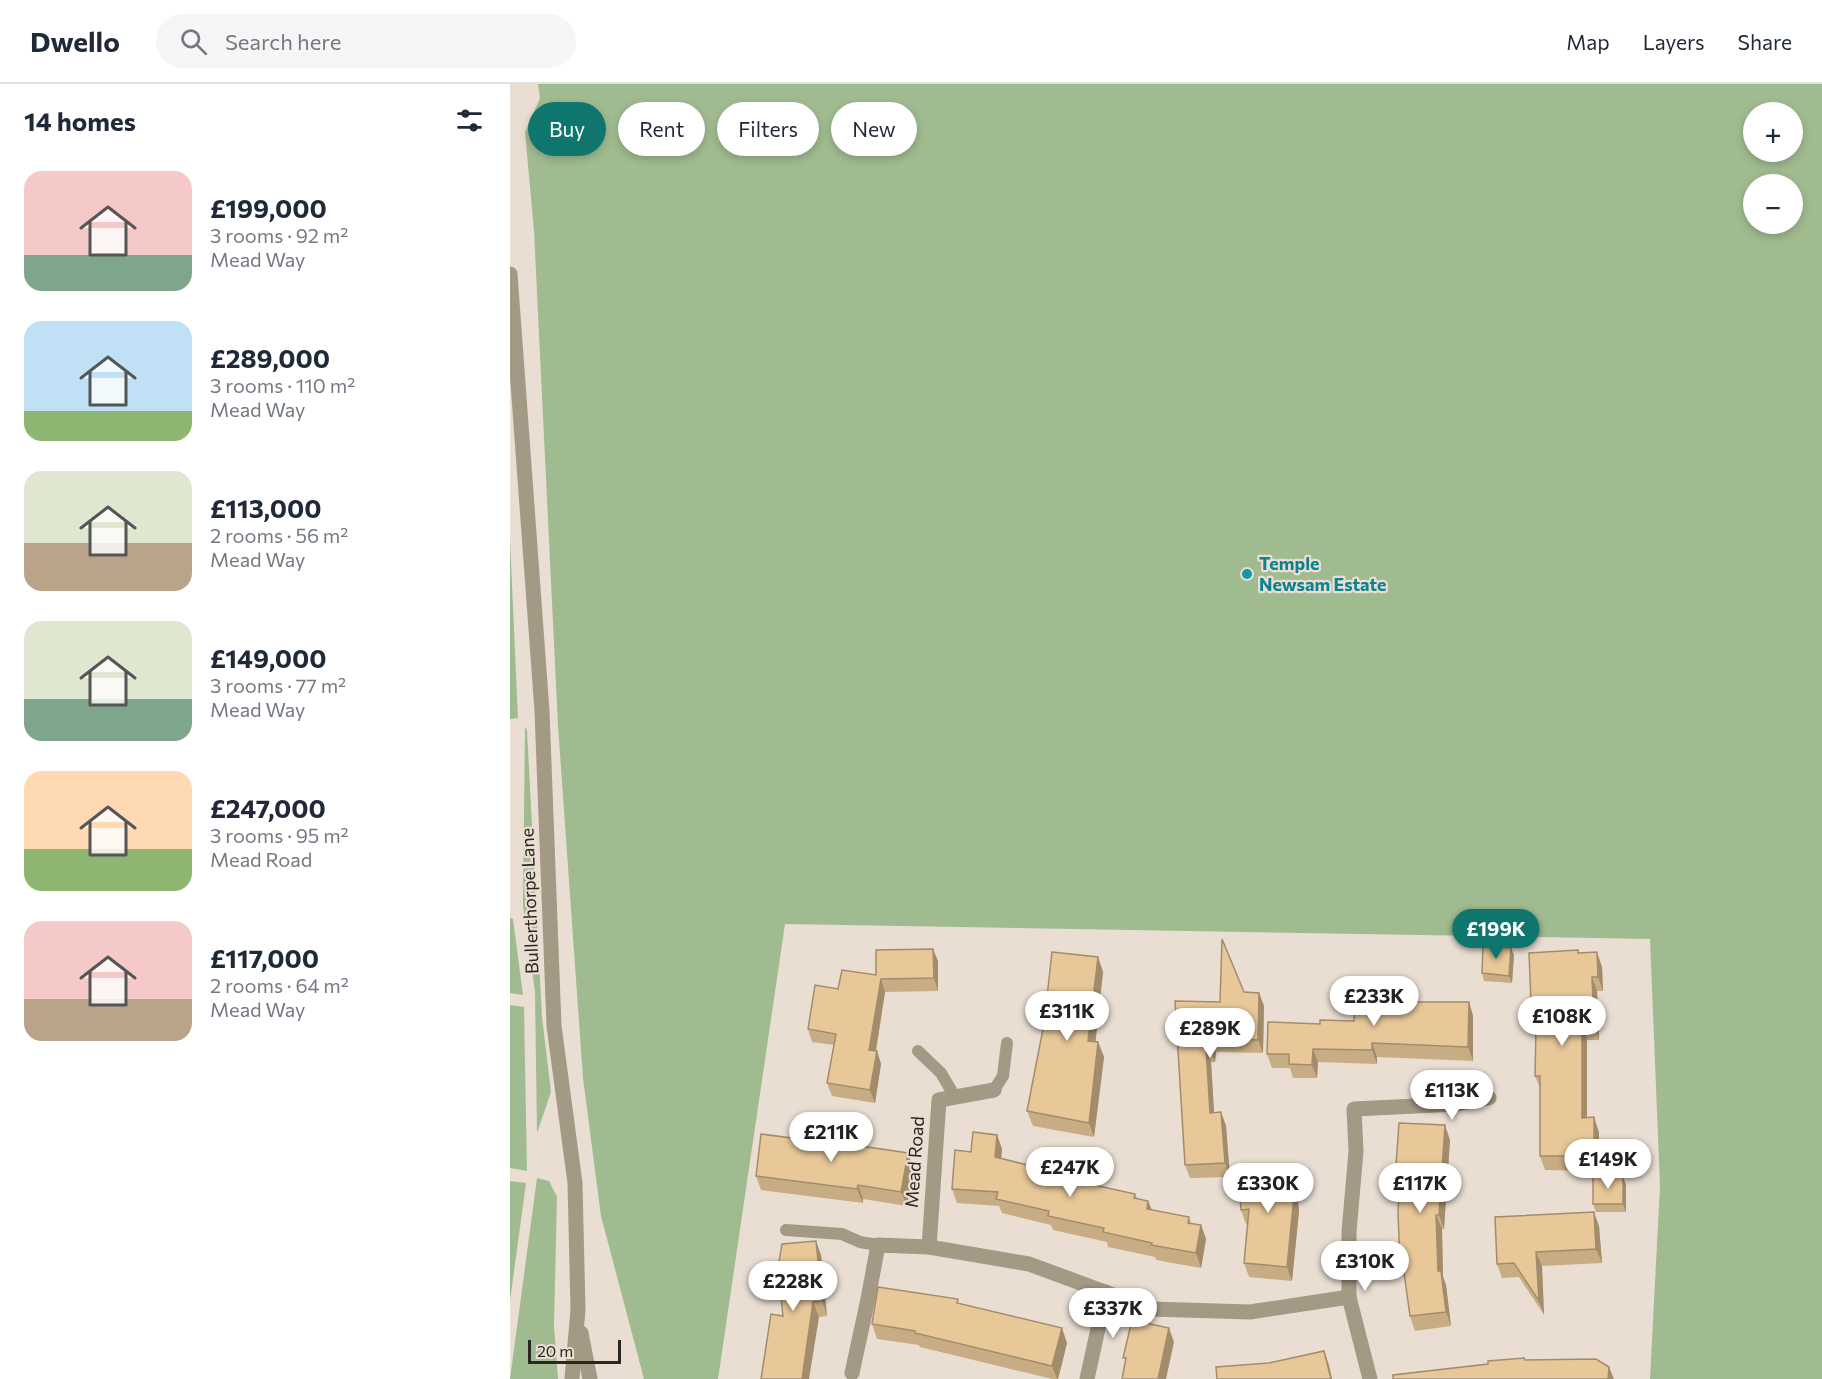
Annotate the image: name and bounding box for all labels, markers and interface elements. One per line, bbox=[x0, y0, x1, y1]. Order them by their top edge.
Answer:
search box bbox=[156, 14, 576, 68]
text: Dwello bbox=[30, 24, 120, 58]
icon: search bbox=[177, 25, 210, 58]
text: Search here bbox=[225, 28, 341, 55]
text: Map bbox=[1566, 29, 1610, 54]
text: Layers bbox=[1643, 29, 1705, 54]
text: Share bbox=[1738, 29, 1792, 54]
chip: Buy bbox=[528, 102, 606, 156]
chip: Rent bbox=[618, 102, 705, 156]
chip: Filters bbox=[717, 102, 819, 156]
chip: New bbox=[831, 102, 917, 156]
map controls bbox=[1743, 102, 1803, 234]
button: + bbox=[1743, 102, 1803, 162]
icon: filters bbox=[453, 104, 486, 137]
text: 14 homes bbox=[24, 105, 136, 136]
button: − bbox=[1743, 174, 1803, 234]
text: £199,000 bbox=[210, 192, 327, 223]
icon: home bbox=[72, 195, 144, 267]
text: 3 rooms · 92 m² bbox=[210, 223, 348, 247]
text: Mead Way bbox=[210, 247, 305, 271]
text: £289,000 bbox=[210, 342, 330, 373]
icon: home bbox=[72, 345, 144, 417]
text: 3 rooms · 110 m² bbox=[210, 373, 355, 397]
text: Mead Way bbox=[210, 397, 305, 421]
text: £113,000 bbox=[210, 492, 322, 523]
icon: home bbox=[72, 495, 144, 567]
text: 2 rooms · 56 m² bbox=[210, 523, 348, 547]
text: Mead Way bbox=[210, 547, 305, 571]
place label: Temple Newsam Estate bbox=[1259, 552, 1387, 595]
marker: Temple Newsam Estate bbox=[1240, 567, 1254, 581]
text: £149,000 bbox=[210, 642, 327, 673]
icon: home bbox=[72, 645, 144, 717]
text: 3 rooms · 77 m² bbox=[210, 673, 346, 697]
text: Mead Way bbox=[210, 697, 305, 721]
text: £247,000 bbox=[210, 792, 326, 823]
icon: home bbox=[72, 795, 144, 867]
text: 3 rooms · 95 m² bbox=[210, 823, 349, 847]
street label: Bullerthorpe Lane bbox=[515, 828, 543, 975]
text: Mead Road bbox=[210, 847, 312, 871]
pin: £199K bbox=[1454, 909, 1538, 960]
text: £199K bbox=[1466, 916, 1526, 940]
text: £117,000 bbox=[210, 942, 319, 973]
icon: home bbox=[72, 945, 144, 1017]
text: 2 rooms · 64 m² bbox=[210, 973, 349, 997]
pin: £233K bbox=[1332, 976, 1416, 1027]
text: £233K bbox=[1344, 983, 1404, 1007]
pin: £311K bbox=[1025, 991, 1109, 1042]
pin: £108K bbox=[1520, 996, 1604, 1047]
text: Mead Way bbox=[210, 997, 305, 1021]
text: £311K bbox=[1039, 998, 1095, 1022]
text: £108K bbox=[1532, 1003, 1592, 1027]
pin: £289K bbox=[1168, 1008, 1252, 1059]
text: £289K bbox=[1179, 1015, 1241, 1039]
pin: £113K bbox=[1410, 1070, 1494, 1121]
text: £113K bbox=[1424, 1077, 1480, 1101]
pin: £211K bbox=[789, 1112, 873, 1163]
street label: Mead Road bbox=[900, 1115, 928, 1209]
text: £211K bbox=[803, 1119, 859, 1143]
pin: £149K bbox=[1566, 1139, 1650, 1190]
text: £149K bbox=[1578, 1146, 1638, 1170]
pin: £247K bbox=[1028, 1147, 1112, 1198]
text: £247K bbox=[1040, 1154, 1100, 1178]
pin: £330K bbox=[1226, 1163, 1310, 1214]
pin: £117K bbox=[1378, 1163, 1462, 1214]
text: £330K bbox=[1237, 1170, 1299, 1194]
text: £117K bbox=[1393, 1170, 1447, 1194]
pin: £310K bbox=[1323, 1241, 1407, 1292]
text: £310K bbox=[1335, 1248, 1395, 1272]
pin: £228K bbox=[751, 1261, 835, 1312]
text: £228K bbox=[762, 1268, 824, 1292]
pin: £337K bbox=[1071, 1288, 1155, 1339]
text: £337K bbox=[1083, 1295, 1143, 1319]
scale bar bbox=[528, 1337, 621, 1364]
text: 20 m bbox=[537, 1341, 573, 1360]

